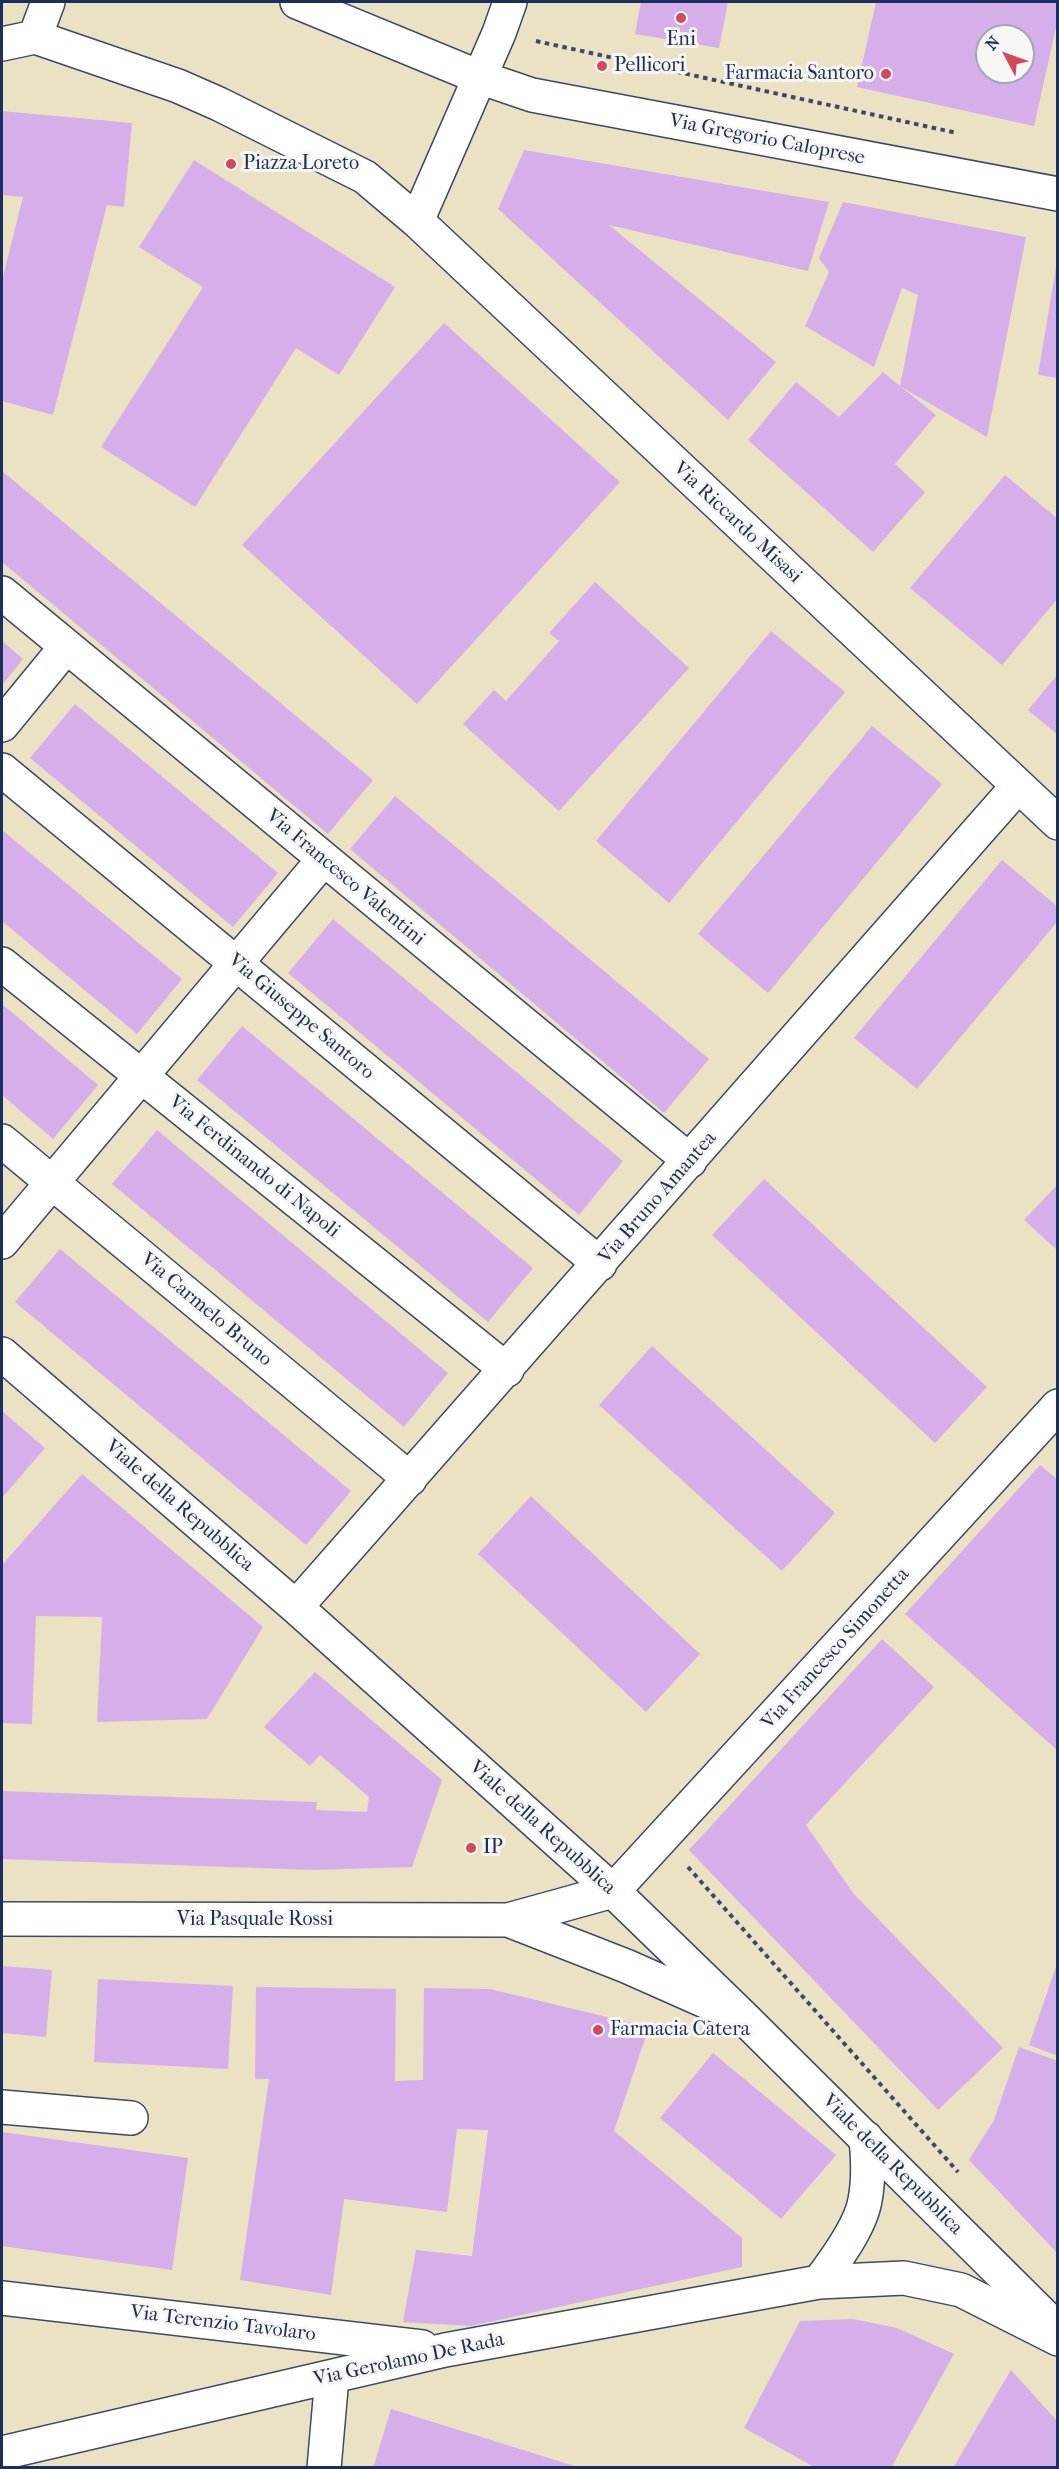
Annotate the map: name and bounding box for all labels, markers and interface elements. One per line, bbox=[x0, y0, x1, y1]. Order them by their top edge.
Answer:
marker: Eni bbox=[674, 11, 688, 25]
north arrow bbox=[975, 24, 1035, 84]
place label: Eni bbox=[666, 28, 696, 52]
text: N bbox=[981, 32, 1004, 54]
place label: Pellicori bbox=[614, 54, 686, 78]
marker: Pellicori bbox=[595, 59, 609, 73]
place label: Farmacia Santoro bbox=[725, 62, 874, 86]
marker: Farmacia Santoro bbox=[879, 67, 893, 81]
street label: Via Gregorio Caloprese bbox=[667, 109, 867, 171]
place label: Piazza Loreto bbox=[243, 152, 359, 176]
marker: Piazza Loreto bbox=[224, 157, 238, 171]
street label: Via Riccardo Misasi bbox=[668, 457, 806, 589]
street label: Via Francesco Valentini bbox=[261, 805, 429, 951]
street label: Via Giuseppe Santoro bbox=[223, 949, 379, 1085]
street label: Via Ferdinando di Napoli bbox=[164, 1091, 344, 1243]
street label: Via Bruno Amantea bbox=[594, 1127, 722, 1269]
street label: Via Carmelo Bruno bbox=[135, 1248, 277, 1372]
street label: Viale della Repubblica bbox=[100, 1435, 258, 1577]
street label: Via Francesco Simonetta bbox=[757, 1563, 915, 1735]
street label: Viale della Repubblica bbox=[464, 1756, 620, 1900]
place label: IP bbox=[483, 1836, 503, 1860]
marker: IP bbox=[464, 1841, 478, 1855]
street label: Via Pasquale Rossi bbox=[177, 1908, 333, 1932]
place label: Farmacia Catera bbox=[610, 2018, 750, 2042]
marker: Farmacia Catera bbox=[591, 2023, 605, 2037]
street label: Viale della Repubblica bbox=[817, 2090, 967, 2240]
street label: Via Terenzio Tavolaro bbox=[129, 2301, 317, 2347]
street label: Via Gerolamo De Rada bbox=[312, 2328, 506, 2392]

